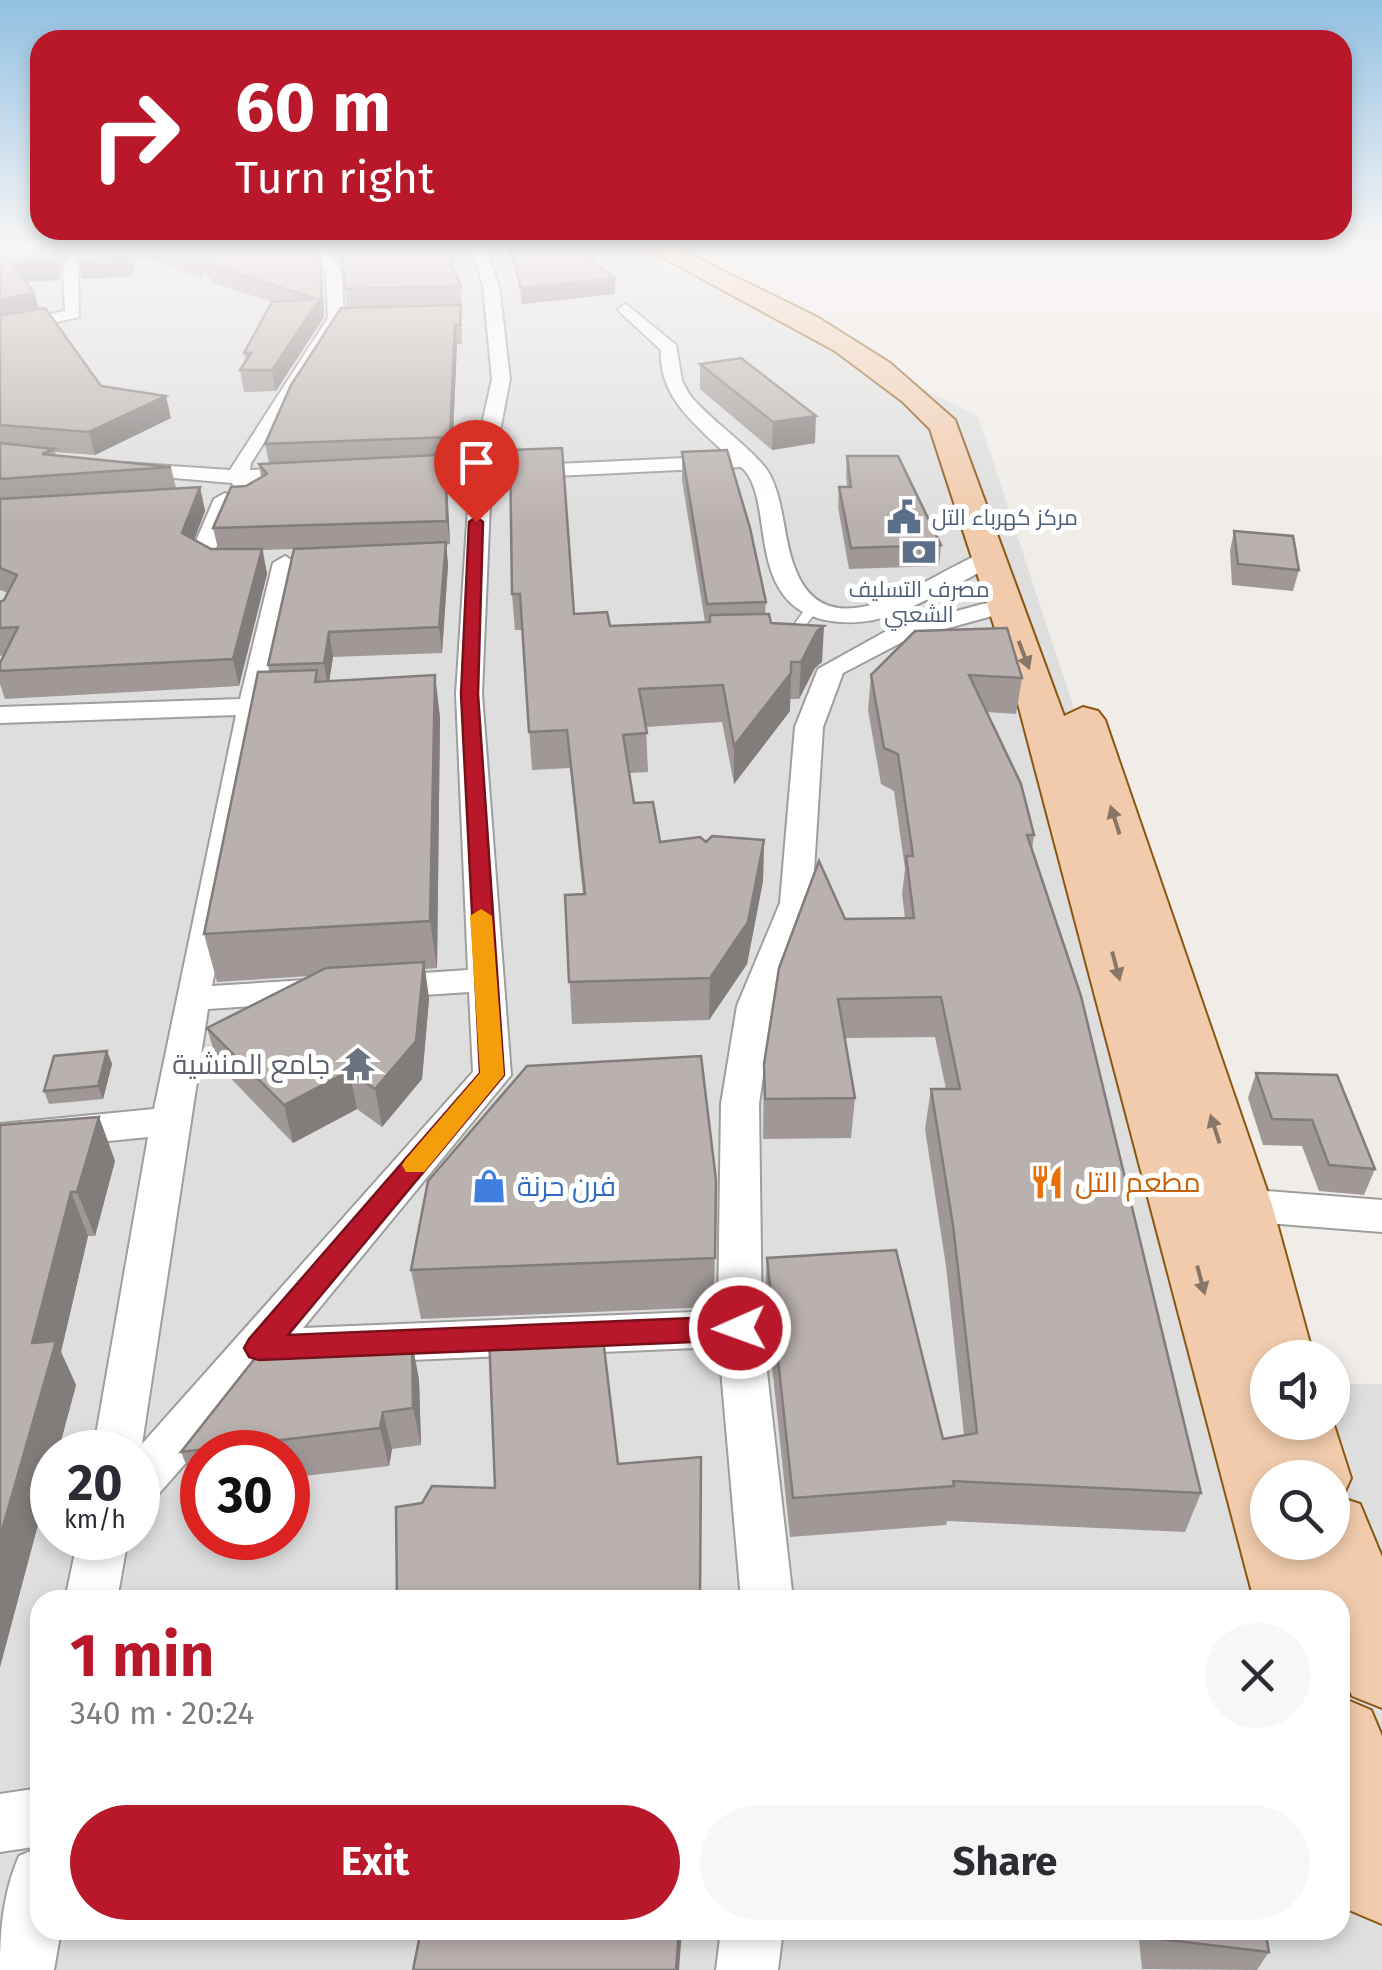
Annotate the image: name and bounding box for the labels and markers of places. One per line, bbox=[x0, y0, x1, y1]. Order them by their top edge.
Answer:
pin bbox=[434, 420, 519, 523]
public building icon: مركز كهرباء التل bbox=[885, 498, 923, 536]
place label: مركز كهرباء التل bbox=[932, 504, 1078, 531]
bank icon: مصرف التسليف الشعبي bbox=[900, 533, 938, 571]
place label: مصرف التسليف الشعبي bbox=[848, 576, 990, 631]
temple icon: جامع المنشية bbox=[339, 1045, 377, 1083]
place label: جامع المنشية bbox=[172, 1048, 330, 1083]
restaurant icon: مطعم التل bbox=[1028, 1163, 1066, 1201]
place label: مطعم التل bbox=[1075, 1166, 1201, 1202]
shop icon: فرن حرنة bbox=[470, 1167, 508, 1205]
place label: فرن حرنة bbox=[517, 1170, 616, 1203]

